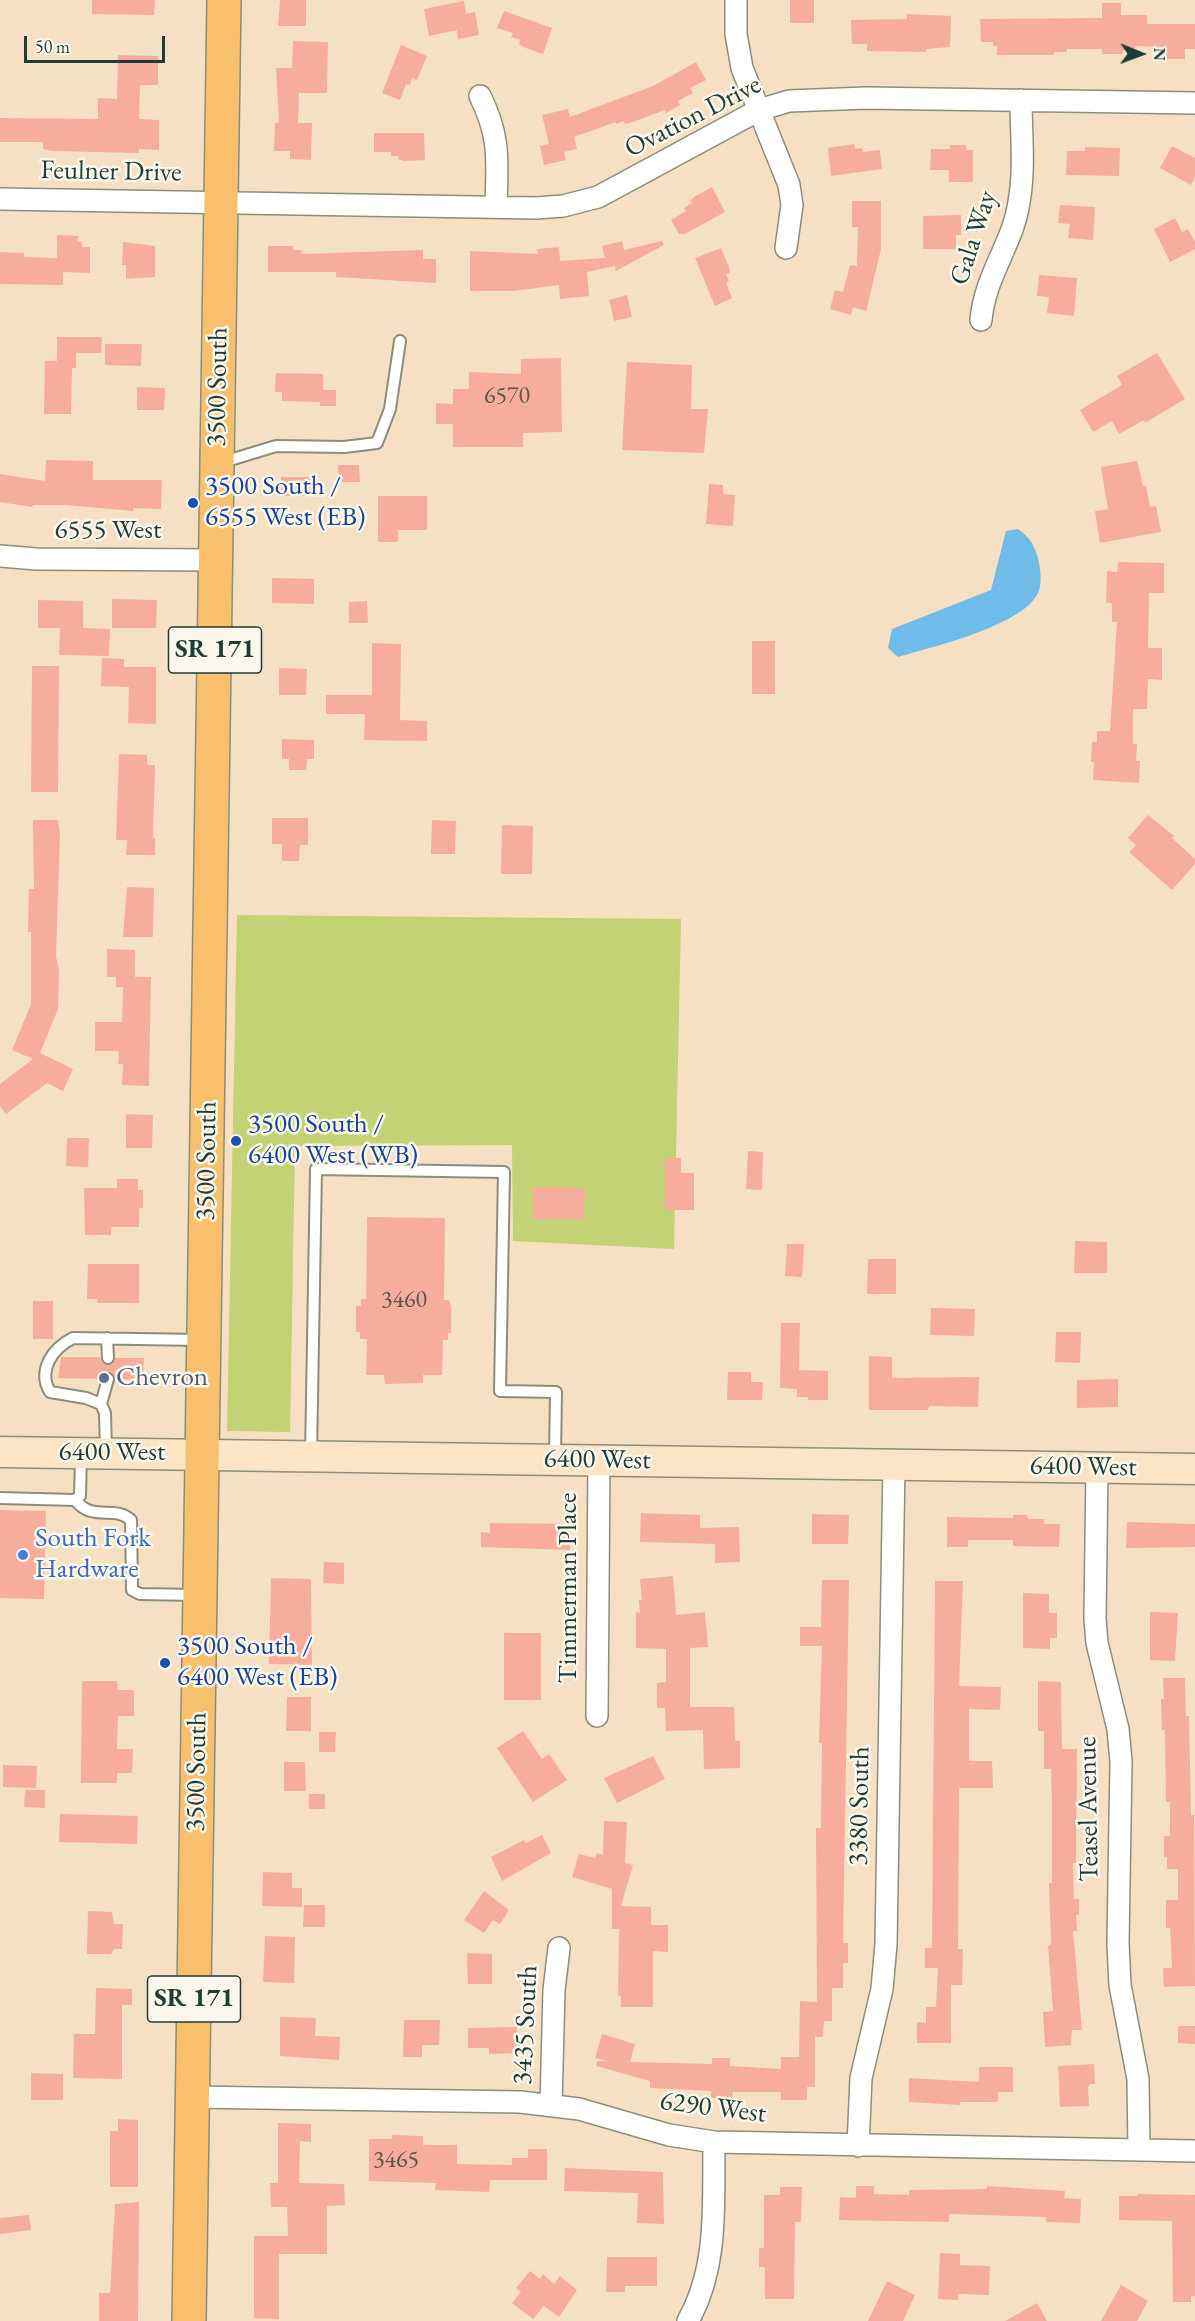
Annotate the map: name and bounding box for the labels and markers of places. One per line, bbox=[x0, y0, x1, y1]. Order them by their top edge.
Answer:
place label: 3500 South / 6555 West (EB) bbox=[205, 471, 365, 534]
marker: 3500 South / 6555 West (EB) bbox=[186, 496, 200, 510]
place label: 3500 South / 6400 West (WB) bbox=[248, 1109, 418, 1172]
marker: 3500 South / 6400 West (WB) bbox=[229, 1134, 243, 1148]
place label: Chevron bbox=[116, 1362, 208, 1394]
marker: Chevron bbox=[97, 1371, 111, 1385]
place label: South Fork Hardware bbox=[35, 1523, 151, 1586]
marker: South Fork Hardware bbox=[16, 1548, 30, 1562]
place label: 3500 South / 6400 West (EB) bbox=[177, 1631, 337, 1694]
marker: 3500 South / 6400 West (EB) bbox=[158, 1656, 172, 1670]

